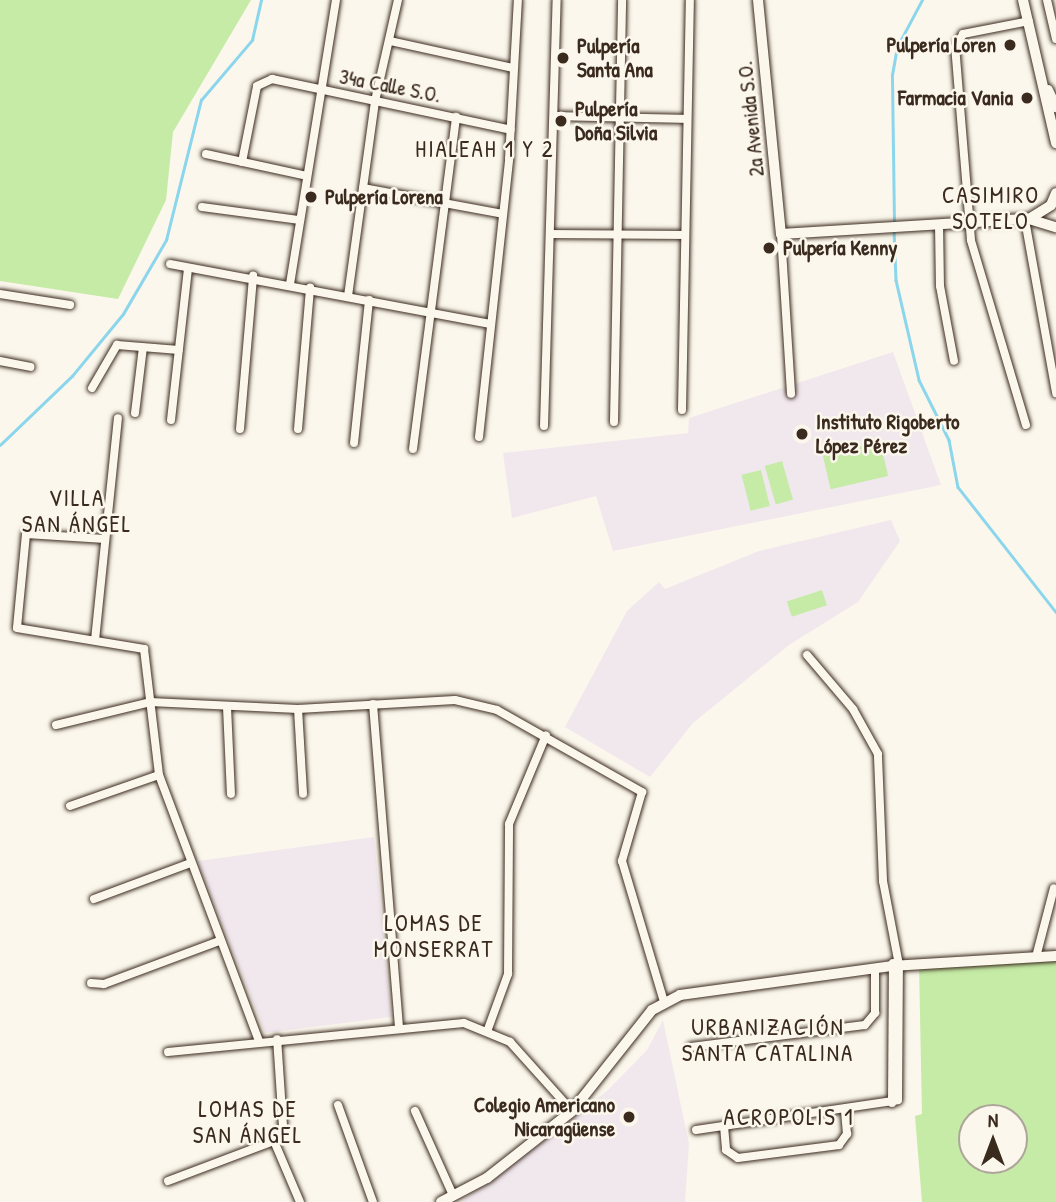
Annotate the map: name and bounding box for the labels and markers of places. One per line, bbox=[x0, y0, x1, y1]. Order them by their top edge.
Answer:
place label: Pulpería Loren bbox=[887, 32, 996, 58]
place label: Pulpería Santa Ana bbox=[577, 33, 653, 83]
marker: Pulpería Loren bbox=[1002, 37, 1018, 53]
marker: Pulpería Santa Ana bbox=[555, 50, 571, 66]
place label: Farmacia Vania bbox=[898, 85, 1013, 111]
marker: Farmacia Vania bbox=[1019, 90, 1035, 106]
place label: Pulpería Doña Silvia bbox=[575, 96, 657, 146]
marker: Pulpería Doña Silvia bbox=[553, 113, 569, 129]
place label: Pulpería Lorena bbox=[325, 184, 443, 210]
marker: Pulpería Lorena bbox=[303, 189, 319, 205]
place label: Pulpería Kenny bbox=[783, 235, 897, 261]
marker: Pulpería Kenny bbox=[761, 240, 777, 256]
place label: Instituto Rigoberto López Pérez bbox=[816, 409, 959, 459]
marker: Instituto Rigoberto López Pérez bbox=[794, 426, 810, 442]
place label: Colegio Americano Nicaragüense bbox=[474, 1092, 615, 1142]
marker: Colegio Americano Nicaragüense bbox=[621, 1109, 637, 1125]

